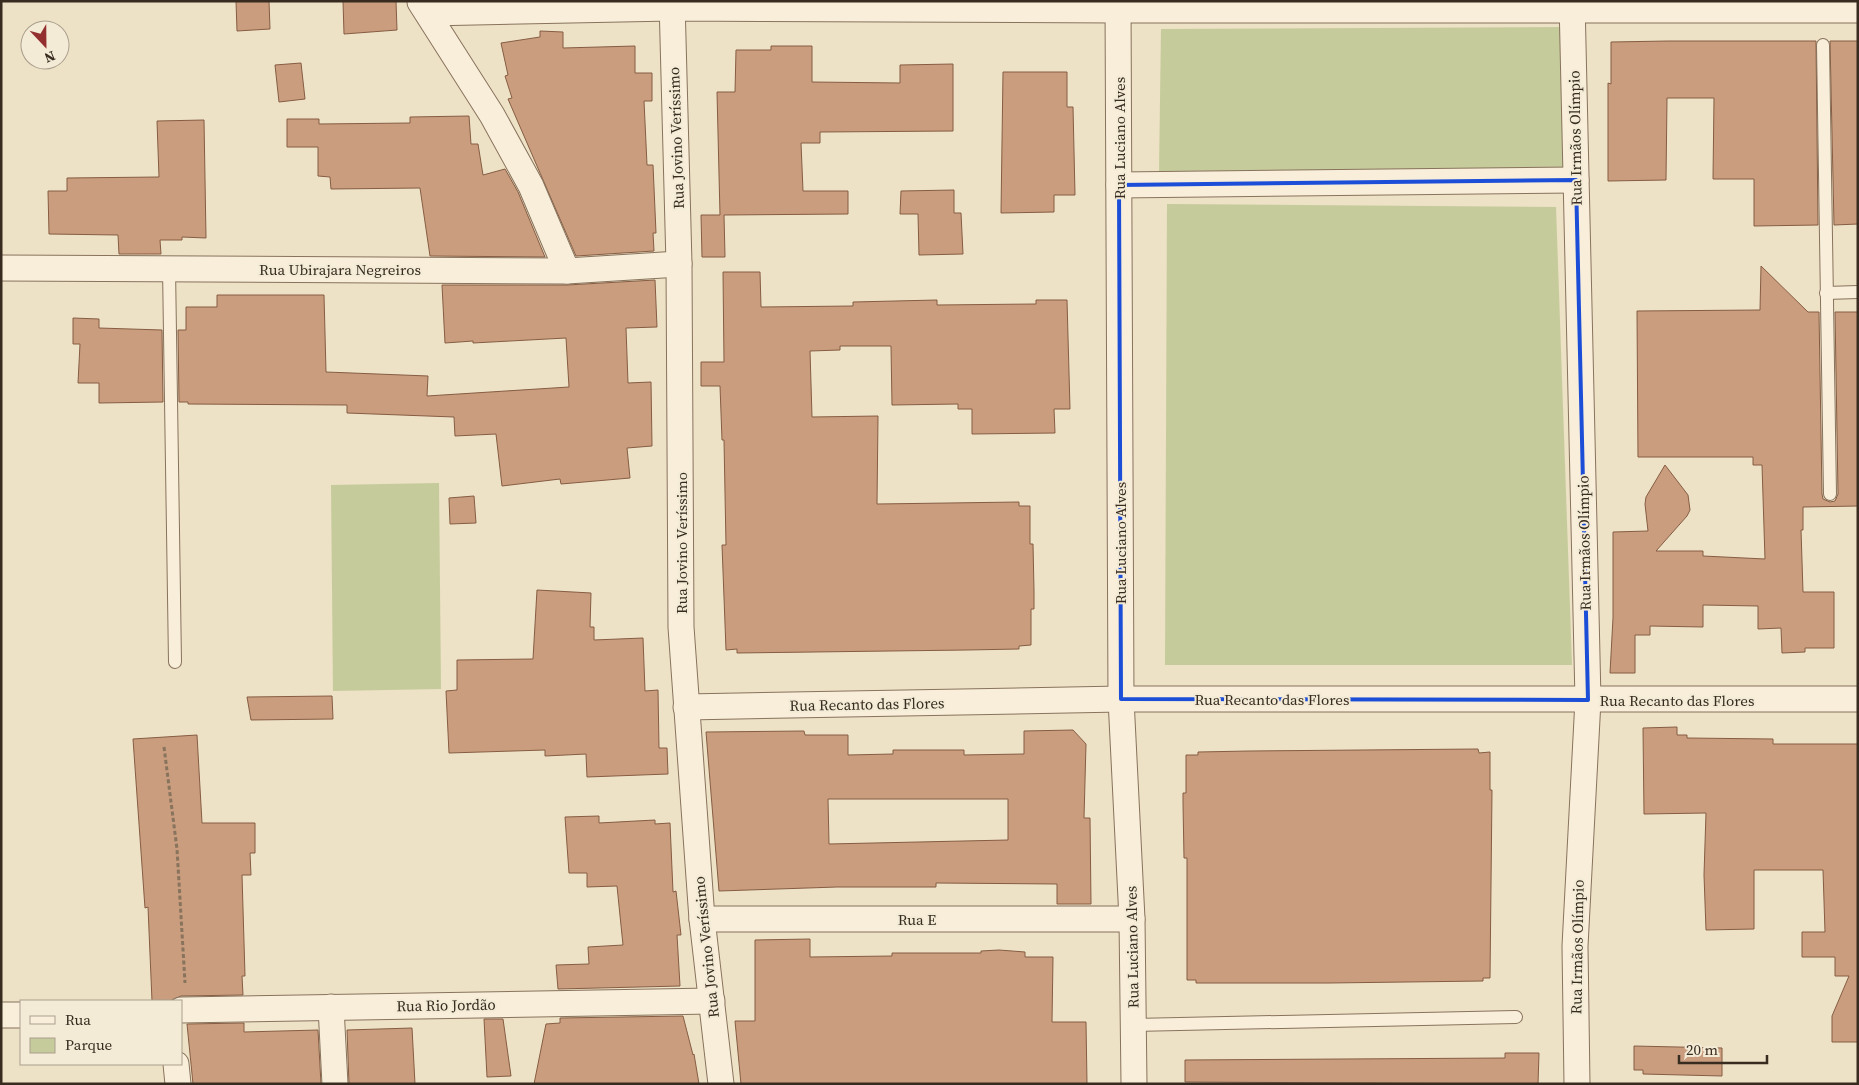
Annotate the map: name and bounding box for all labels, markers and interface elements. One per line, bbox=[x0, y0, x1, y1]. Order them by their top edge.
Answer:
north arrow bbox=[20, 20, 70, 70]
text: N bbox=[41, 46, 58, 68]
street label: Rua Jovino Veríssimo bbox=[663, 67, 689, 209]
street label: Rua Irmãos Olímpio bbox=[1563, 70, 1587, 206]
street label: Rua Luciano Alves bbox=[1109, 77, 1130, 199]
street label: Rua Ubirajara Negreiros bbox=[259, 259, 421, 280]
street label: Rua Jovino Veríssimo bbox=[671, 472, 692, 614]
street label: Rua Irmãos Olímpio bbox=[1572, 475, 1596, 611]
street label: Rua Luciano Alves bbox=[1110, 482, 1131, 604]
street label: Rua Recanto das Flores bbox=[1195, 689, 1349, 710]
street label: Rua Recanto das Flores bbox=[1600, 690, 1754, 711]
street label: Rua Recanto das Flores bbox=[789, 692, 945, 716]
street label: Rua Jovino Veríssimo bbox=[688, 875, 724, 1019]
street label: Rua Irmãos Olímpio bbox=[1565, 879, 1589, 1015]
street label: Rua Luciano Alves bbox=[1120, 886, 1144, 1008]
street label: Rua E bbox=[898, 909, 936, 930]
street label: Rua Rio Jordão bbox=[396, 994, 496, 1016]
legend bbox=[20, 1000, 182, 1065]
text: Rua bbox=[65, 1009, 91, 1030]
scale bar bbox=[1679, 1032, 1766, 1064]
text: Parque bbox=[65, 1034, 113, 1055]
text: 20 m bbox=[1686, 1039, 1718, 1060]

